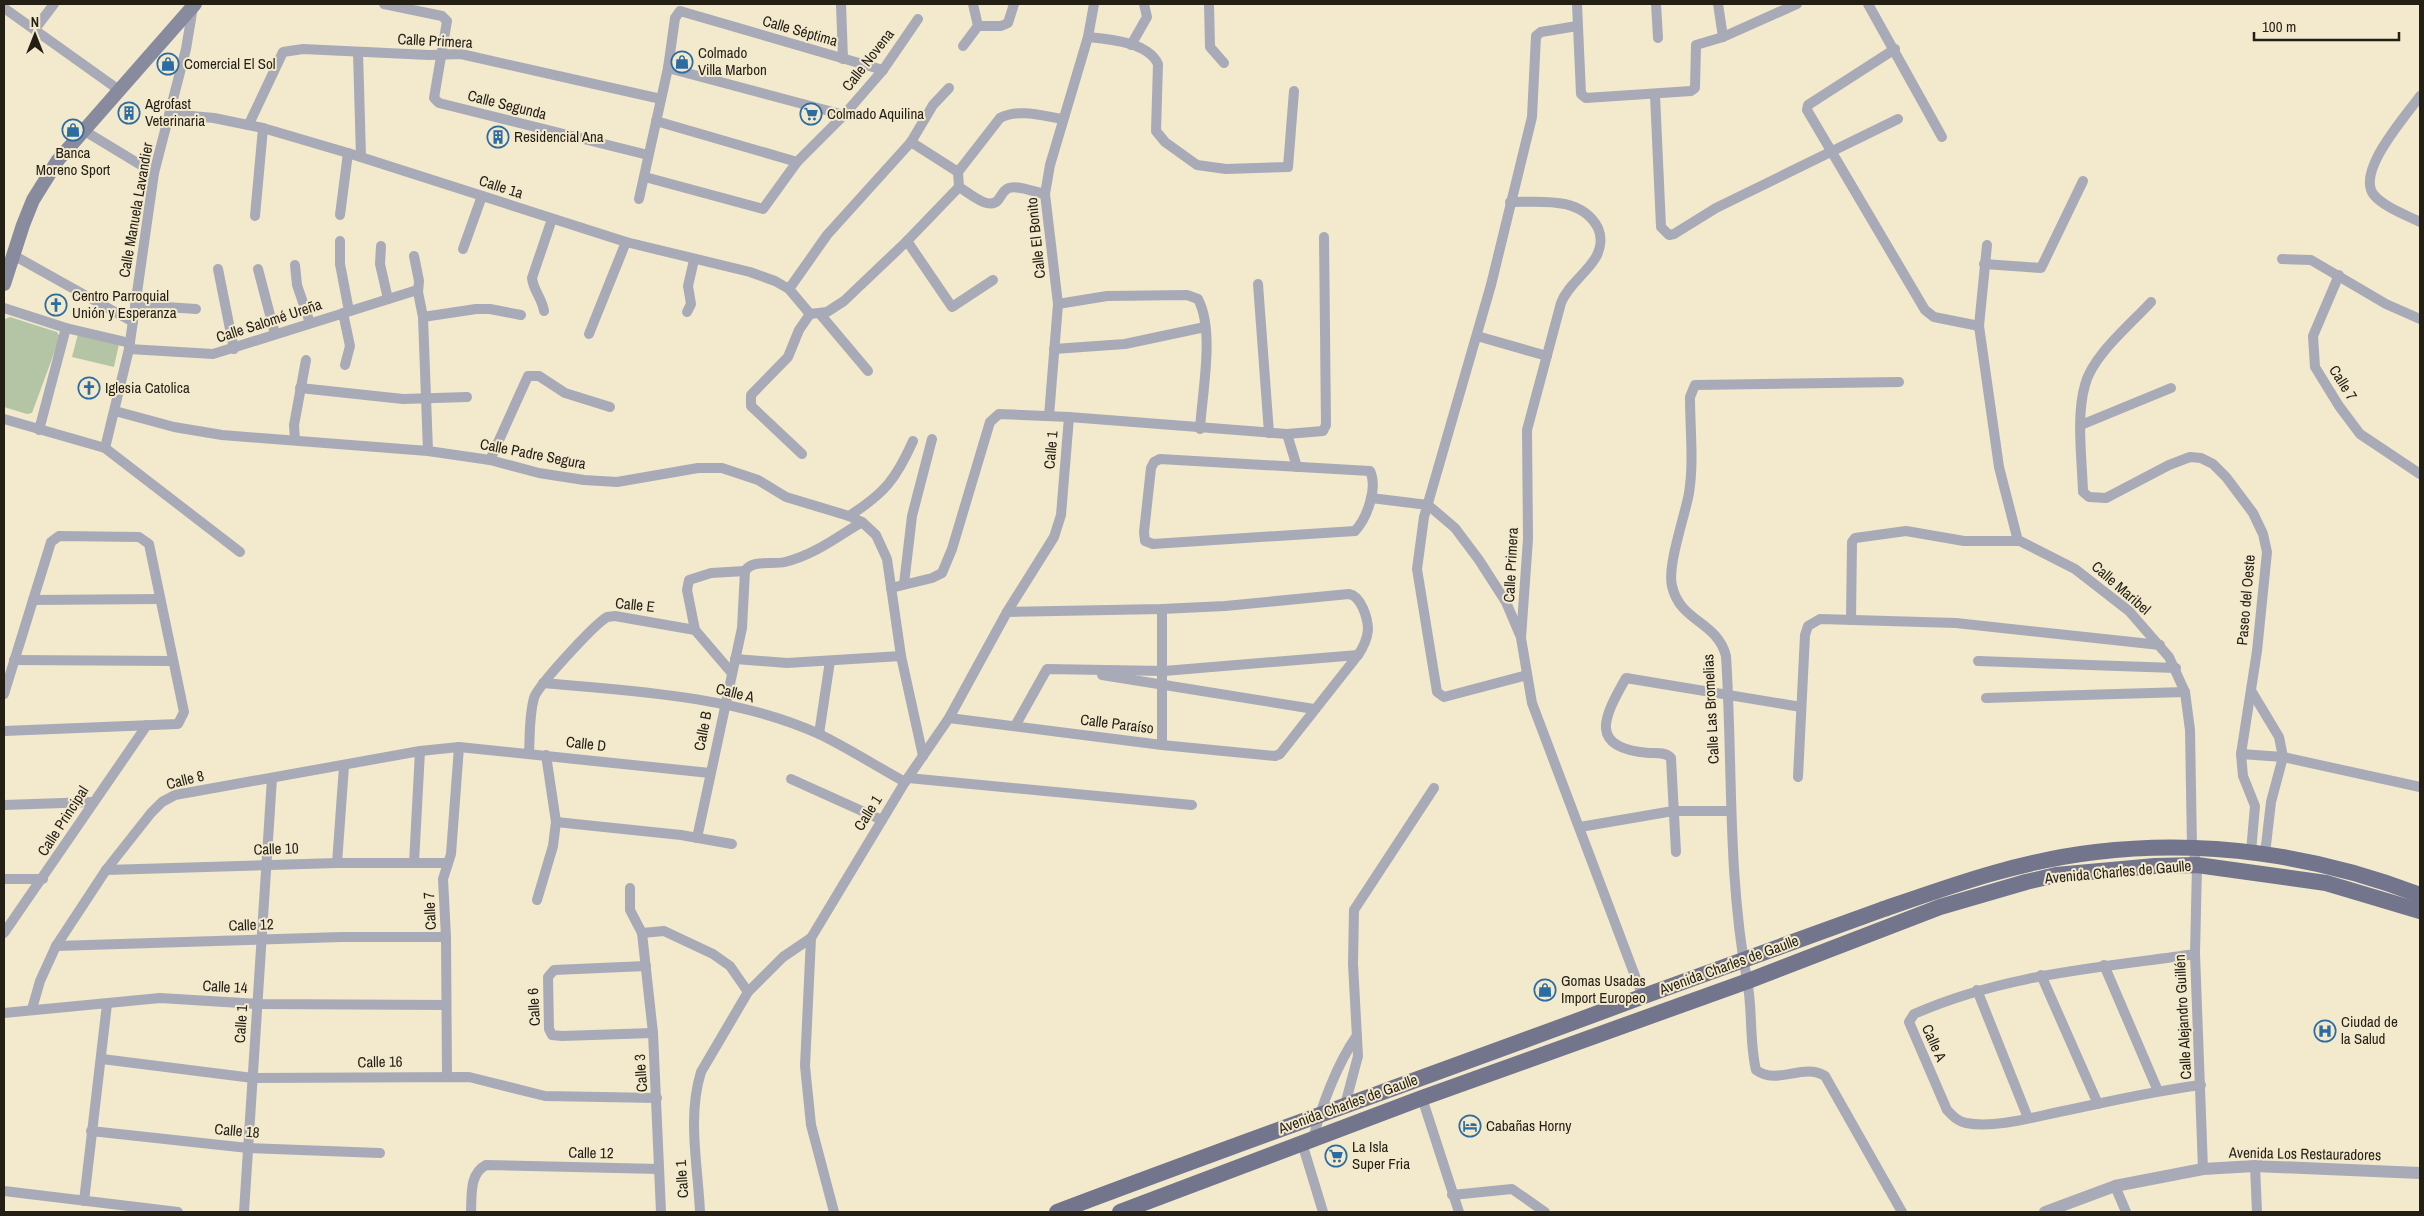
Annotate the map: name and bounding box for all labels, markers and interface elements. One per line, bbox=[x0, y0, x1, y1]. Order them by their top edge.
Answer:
north arrow bbox=[10, 10, 60, 60]
street label: Calle Séptima bbox=[760, 10, 840, 51]
scale bar bbox=[2254, 10, 2399, 42]
text: N bbox=[31, 13, 39, 31]
text: 100 m bbox=[2262, 16, 2296, 37]
street label: Calle Novena bbox=[837, 24, 899, 95]
street label: Calle Primera bbox=[397, 28, 473, 53]
place label: Colmado Villa Marbon bbox=[698, 42, 767, 80]
shop icon: Colmado Villa Marbon bbox=[670, 50, 694, 74]
shop icon: Comercial El Sol bbox=[156, 52, 180, 76]
place label: Comercial El Sol bbox=[184, 53, 276, 74]
street label: Calle Segunda bbox=[465, 85, 549, 125]
place label: Agrofast Veterinaria bbox=[144, 93, 205, 131]
building icon: Agrofast Veterinaria bbox=[117, 101, 141, 125]
supermarket icon: Colmado Aquilina bbox=[799, 102, 823, 126]
place label: Colmado Aquilina bbox=[827, 103, 924, 124]
shop icon: Banca Moreno Sport bbox=[61, 118, 85, 142]
building icon: Residencial Ana bbox=[486, 125, 510, 149]
place label: Residencial Ana bbox=[514, 126, 604, 147]
street label: Calle Manuela Lavandier bbox=[113, 141, 158, 279]
place label: Banca Moreno Sport bbox=[36, 142, 111, 180]
street label: Calle 1a bbox=[476, 170, 526, 204]
street label: Calle El Bonito bbox=[1021, 196, 1050, 280]
place label: Centro Parroquial Unión y Esperanza bbox=[72, 285, 177, 323]
church icon: Centro Parroquial Unión y Esperanza bbox=[44, 293, 68, 317]
street label: Calle Salomé Ureña bbox=[213, 293, 325, 348]
street label: Calle 7 bbox=[2324, 361, 2363, 405]
church icon: Iglesia Catolica bbox=[77, 376, 101, 400]
place label: Iglesia Catolica bbox=[105, 377, 190, 398]
street label: Calle 1 bbox=[1038, 430, 1063, 470]
street label: Calle Padre Segura bbox=[478, 433, 588, 474]
street label: Calle Primera bbox=[1498, 527, 1523, 603]
street label: Paseo del Oeste bbox=[2231, 554, 2260, 646]
street label: Calle Maribel bbox=[2087, 556, 2156, 619]
street label: Calle E bbox=[614, 592, 656, 617]
street label: Calle Las Bromelias bbox=[1697, 654, 1724, 765]
street label: Calle A bbox=[714, 678, 757, 708]
street label: Calle B bbox=[688, 709, 717, 752]
street label: Calle Paraíso bbox=[1079, 709, 1155, 738]
street label: Calle D bbox=[565, 731, 607, 756]
street label: Calle 8 bbox=[164, 765, 206, 794]
street label: Calle Principal bbox=[32, 781, 93, 860]
street label: Calle 1 bbox=[849, 791, 887, 835]
street label: Calle 10 bbox=[253, 837, 299, 860]
street label: Avenida Charles de Gaulle bbox=[2043, 855, 2192, 888]
street label: Calle 7 bbox=[418, 891, 441, 931]
street label: Calle 12 bbox=[228, 913, 274, 936]
street label: Avenida Charles de Gaulle bbox=[1655, 930, 1802, 1000]
street label: Calle Alejandro Guillén bbox=[2169, 954, 2196, 1080]
place label: Gomas Usadas Import Europeo bbox=[1561, 970, 1646, 1008]
street label: Calle 14 bbox=[202, 975, 248, 998]
shop icon: Gomas Usadas Import Europeo bbox=[1533, 978, 1557, 1002]
street label: Calle 6 bbox=[522, 987, 545, 1027]
street label: Calle 1 bbox=[229, 1004, 252, 1044]
place label: Ciudad de la Salud bbox=[2341, 1011, 2398, 1049]
hospital icon: Ciudad de la Salud bbox=[2313, 1019, 2337, 1043]
street label: Calle A bbox=[1917, 1021, 1952, 1066]
street label: Calle 16 bbox=[357, 1051, 403, 1072]
street label: Calle 3 bbox=[629, 1053, 652, 1093]
street label: Avenida Charles de Gaulle bbox=[1274, 1069, 1421, 1139]
hotel icon: Cabañas Horny bbox=[1458, 1114, 1482, 1138]
place label: Cabañas Horny bbox=[1486, 1115, 1572, 1136]
street label: Calle 18 bbox=[214, 1118, 261, 1143]
place label: La Isla Super Fria bbox=[1352, 1136, 1410, 1174]
street label: Calle 12 bbox=[568, 1142, 614, 1163]
street label: Avenida Los Restauradores bbox=[2228, 1142, 2381, 1165]
supermarket icon: La Isla Super Fria bbox=[1324, 1144, 1348, 1168]
street label: Calle 1 bbox=[670, 1159, 693, 1199]

